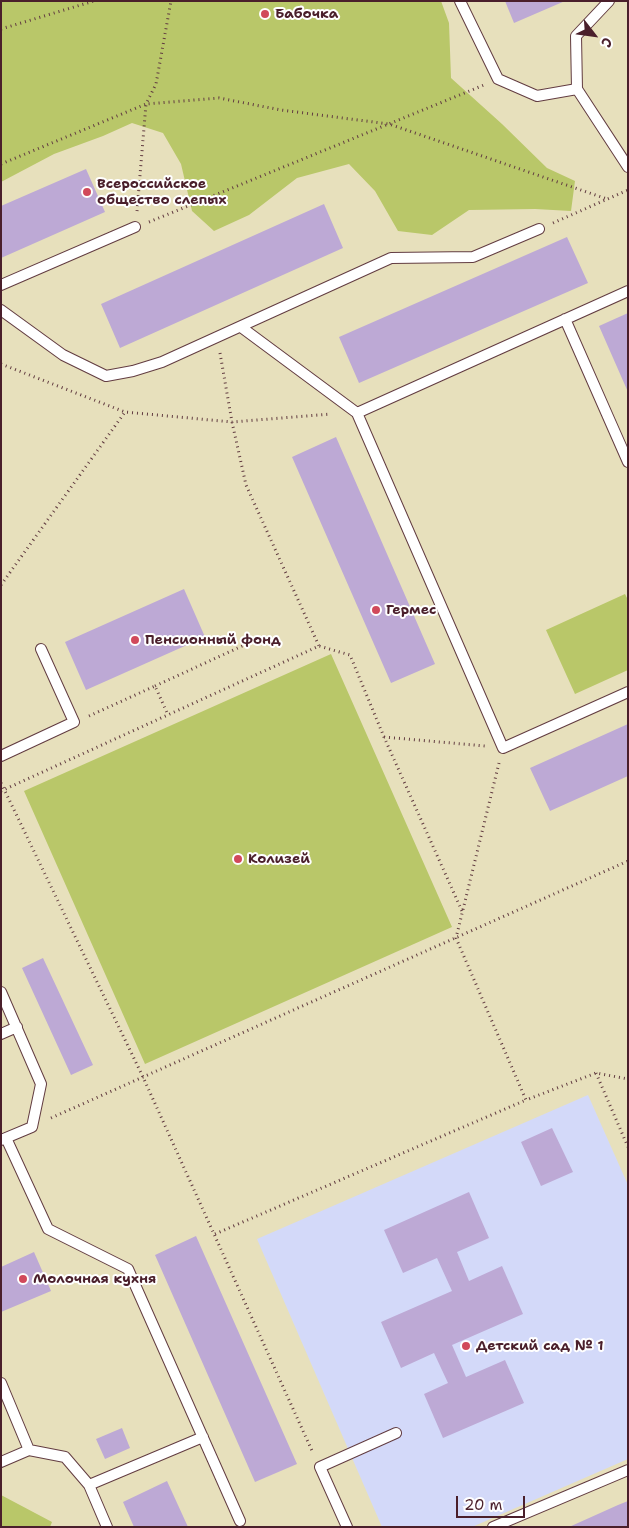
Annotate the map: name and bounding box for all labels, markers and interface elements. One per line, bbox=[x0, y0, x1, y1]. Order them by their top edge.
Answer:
place label: Бабочка bbox=[275, 6, 338, 22]
marker: Бабочка bbox=[259, 8, 271, 20]
north arrow bbox=[569, 10, 619, 60]
text: С bbox=[597, 34, 617, 51]
place label: Всероссийское общество слепых bbox=[97, 176, 226, 208]
marker: Всероссийское общество слепых bbox=[81, 186, 93, 198]
place label: Гермес bbox=[386, 602, 437, 618]
marker: Гермес bbox=[370, 604, 382, 616]
place label: Пенсионный фонд bbox=[145, 632, 281, 648]
marker: Пенсионный фонд bbox=[129, 634, 141, 646]
place label: Колизей bbox=[248, 851, 310, 867]
marker: Колизей bbox=[232, 853, 244, 865]
place label: Молочная кухня bbox=[33, 1271, 156, 1287]
marker: Молочная кухня bbox=[17, 1273, 29, 1285]
place label: Детский сад № 1 bbox=[476, 1338, 604, 1354]
marker: Детский сад № 1 bbox=[460, 1340, 472, 1352]
scale bar bbox=[459, 1486, 528, 1518]
text: 20 m bbox=[464, 1495, 503, 1515]

